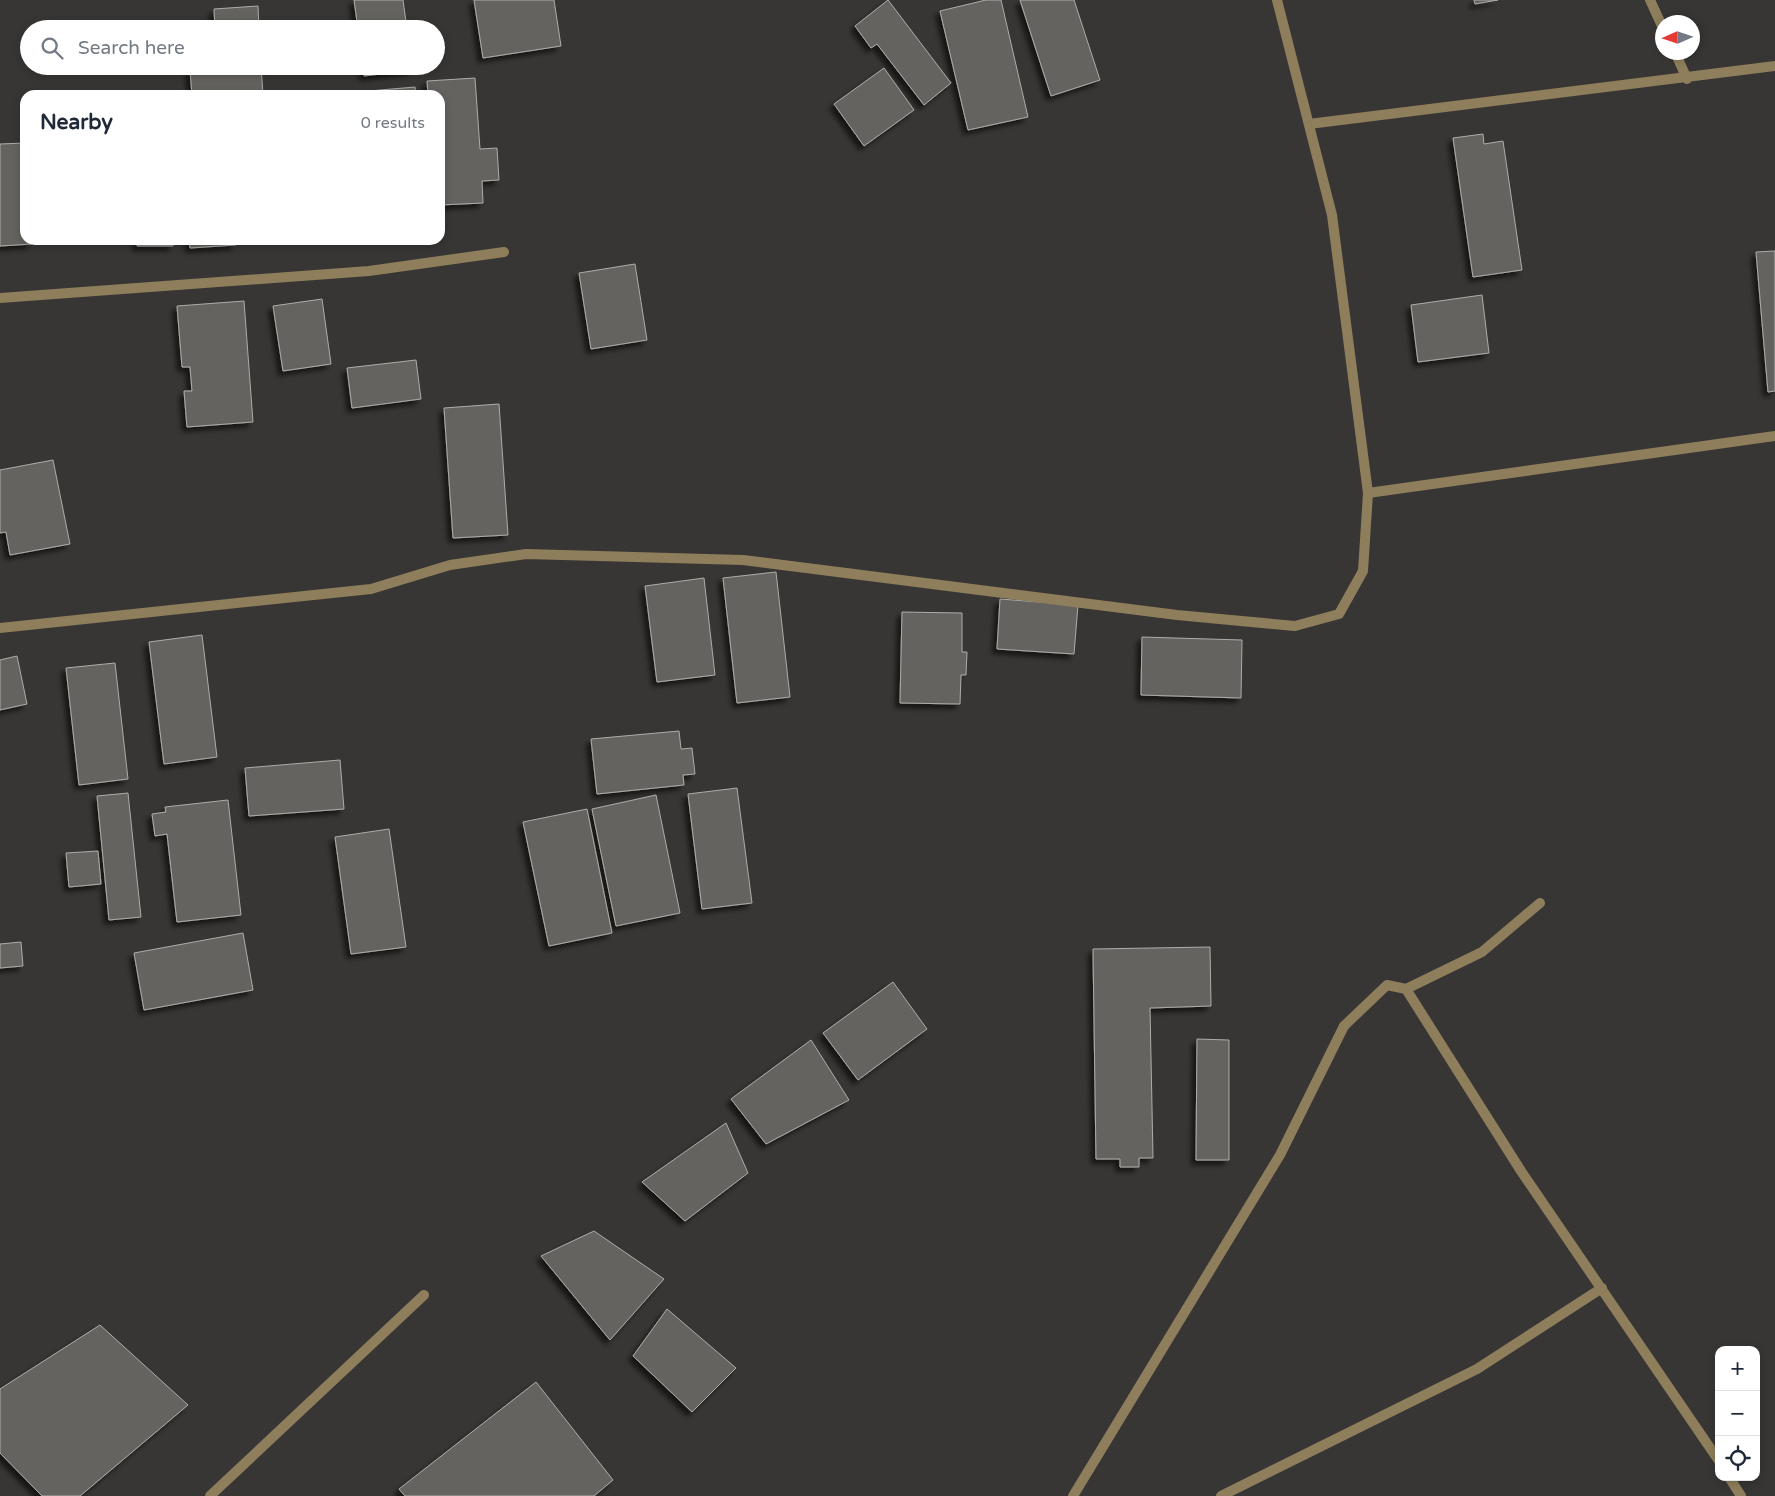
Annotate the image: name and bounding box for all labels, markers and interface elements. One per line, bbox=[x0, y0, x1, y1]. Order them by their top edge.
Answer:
north arrow bbox=[1655, 15, 1700, 60]
search box bbox=[20, 20, 445, 75]
icon: search bbox=[38, 34, 66, 62]
text: Search here bbox=[78, 37, 185, 59]
text: Nearby bbox=[40, 110, 113, 135]
text: 0 results bbox=[361, 113, 425, 133]
map controls bbox=[1715, 1346, 1760, 1481]
button: + bbox=[1715, 1346, 1760, 1391]
button: − bbox=[1715, 1391, 1760, 1436]
button: locate bbox=[1715, 1436, 1760, 1481]

